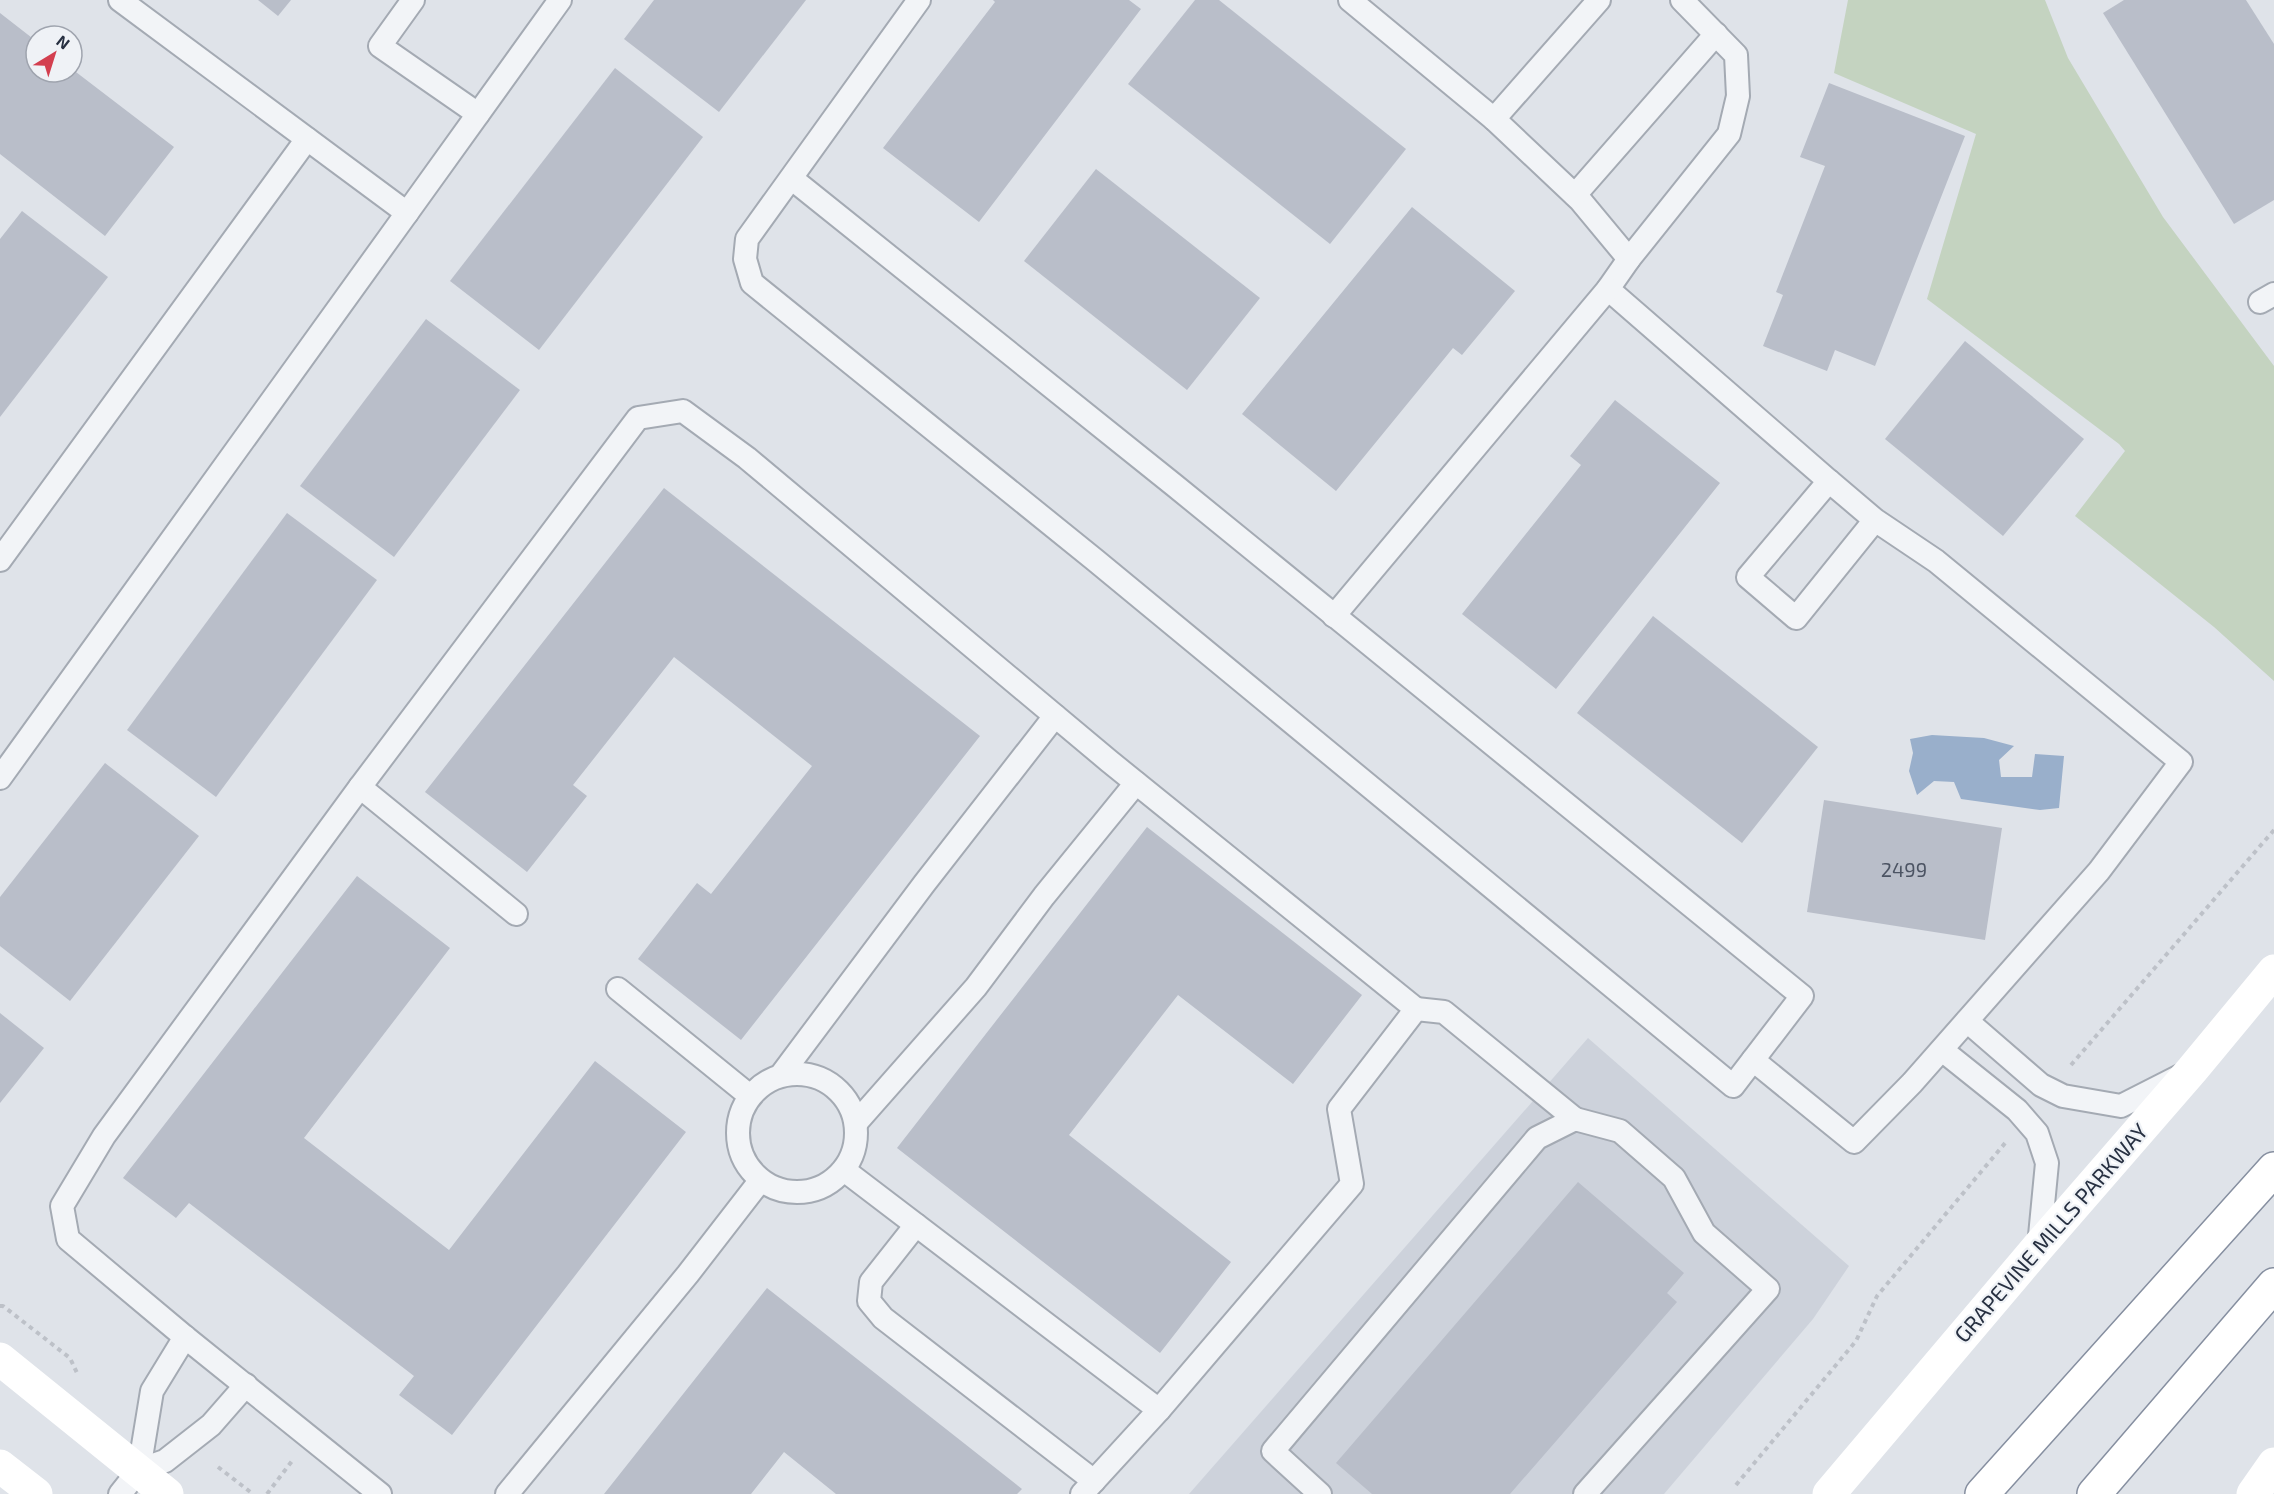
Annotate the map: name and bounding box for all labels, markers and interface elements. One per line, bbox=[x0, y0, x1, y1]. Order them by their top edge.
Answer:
north arrow bbox=[24, 24, 84, 84]
text: N bbox=[53, 31, 74, 53]
house number: 2499 bbox=[1881, 857, 1927, 881]
street label: GRAPEVINE MILLS PARKWAY bbox=[1948, 1117, 2153, 1347]

